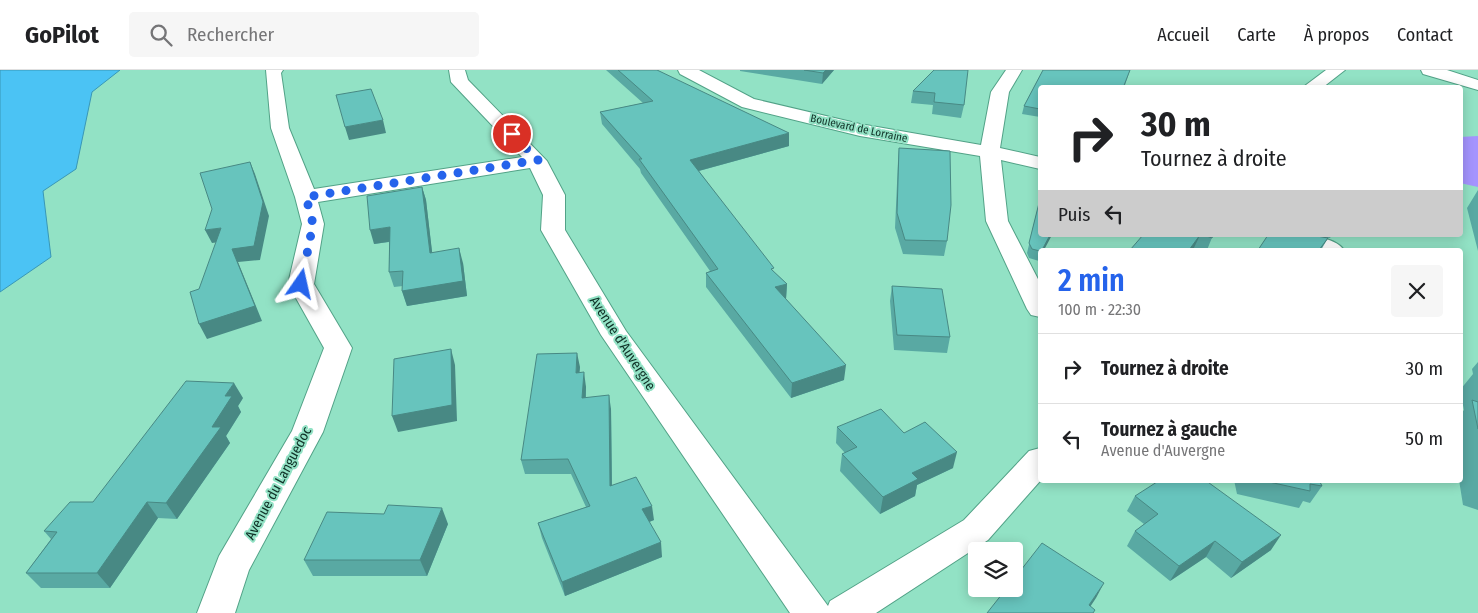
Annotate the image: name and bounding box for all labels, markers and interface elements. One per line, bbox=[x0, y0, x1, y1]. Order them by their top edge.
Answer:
search box bbox=[129, 12, 479, 57]
text: GoPilot bbox=[25, 21, 99, 49]
icon: search bbox=[147, 21, 175, 49]
text: Rechercher bbox=[187, 23, 274, 46]
text: Accueil bbox=[1157, 24, 1209, 46]
text: Carte bbox=[1237, 24, 1276, 46]
text: À propos bbox=[1304, 24, 1369, 46]
text: Contact bbox=[1397, 24, 1453, 46]
text: 30 m bbox=[1141, 103, 1211, 145]
icon: right bbox=[1058, 105, 1123, 170]
street label: Boulevard de Lorraine bbox=[809, 112, 909, 145]
pin bbox=[491, 113, 533, 155]
icon: arrive bbox=[498, 120, 526, 148]
text: Tournez à droite bbox=[1141, 145, 1287, 172]
icon: left bbox=[1100, 200, 1128, 228]
text: Puis bbox=[1058, 203, 1090, 226]
position arrow bbox=[274, 257, 326, 309]
text: 2 min bbox=[1058, 263, 1125, 299]
button: close bbox=[1391, 265, 1443, 317]
street label: Avenue d'Auvergne bbox=[586, 293, 659, 394]
text: 100 m · 22:30 bbox=[1058, 300, 1141, 319]
icon: right bbox=[1058, 355, 1086, 383]
text: Tournez à droite bbox=[1101, 357, 1229, 380]
text: 30 m bbox=[1405, 357, 1443, 380]
text: Tournez à gauche bbox=[1101, 418, 1237, 441]
street label: Avenue du Languedoc bbox=[242, 424, 315, 543]
icon: left bbox=[1058, 425, 1086, 453]
text: 50 m bbox=[1405, 427, 1443, 450]
text: Avenue d'Auvergne bbox=[1101, 441, 1225, 460]
map controls bbox=[968, 542, 1023, 597]
button: layers bbox=[968, 542, 1023, 597]

